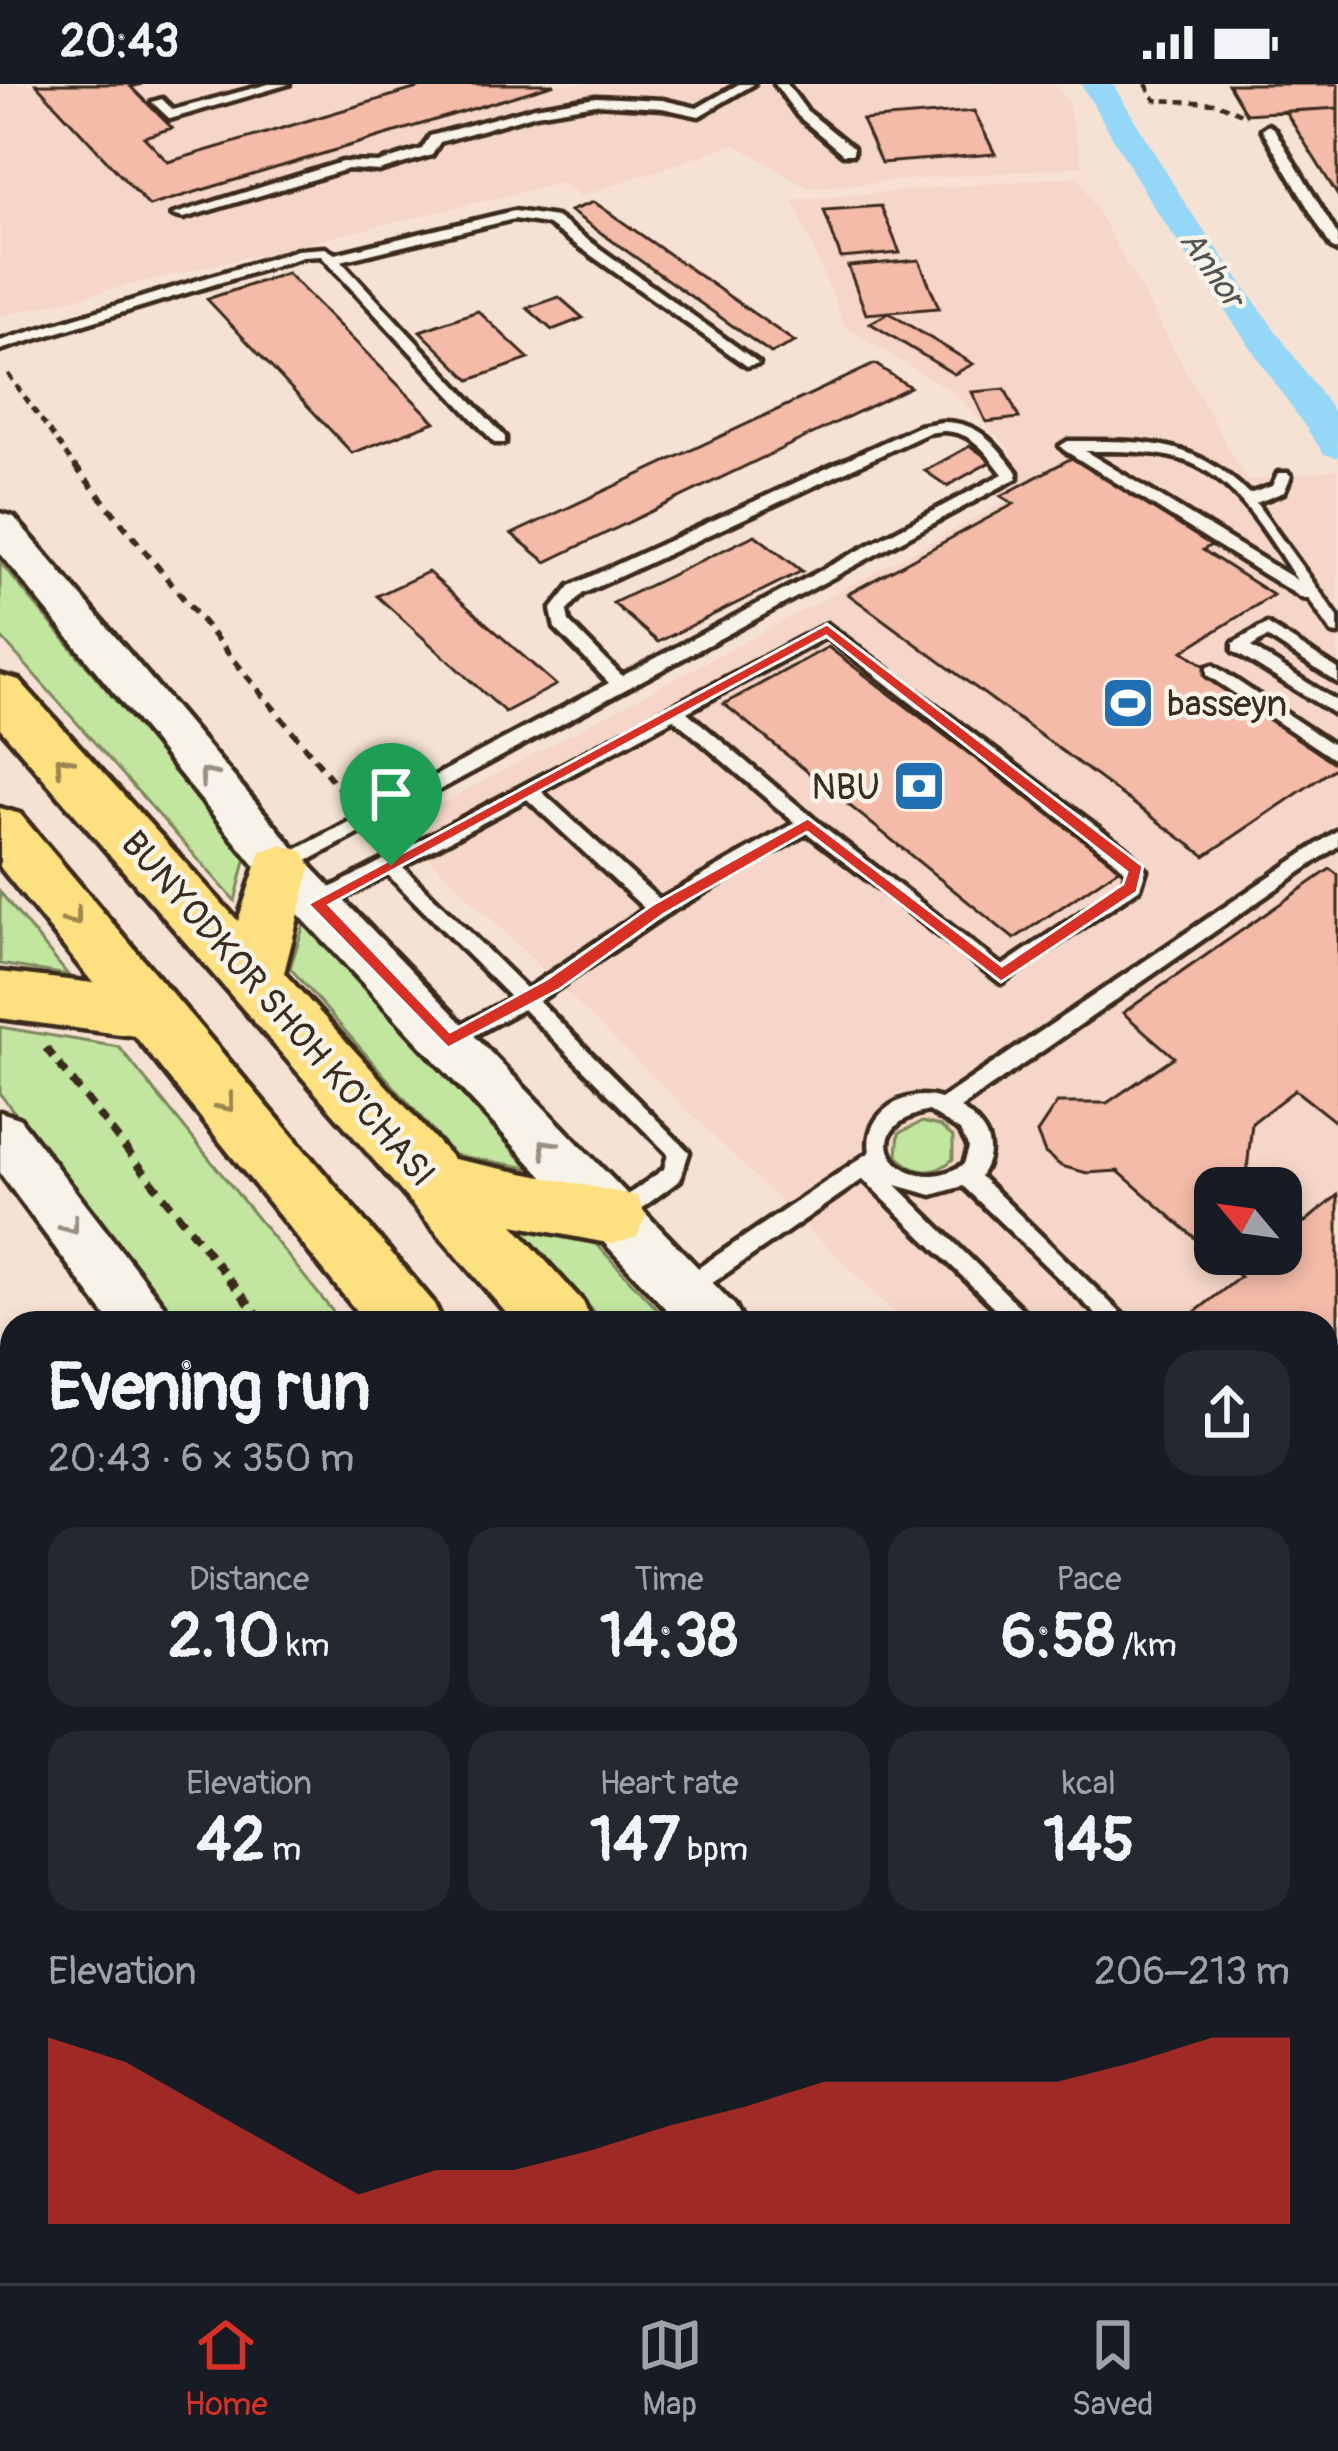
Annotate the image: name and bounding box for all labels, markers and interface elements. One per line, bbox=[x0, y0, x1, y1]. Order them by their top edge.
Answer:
text: 20:43 bbox=[60, 14, 179, 70]
water label: Anhor bbox=[1171, 222, 1255, 319]
sports icon: basseyn bbox=[1100, 675, 1156, 731]
place label: basseyn bbox=[1167, 682, 1287, 727]
pin bbox=[340, 743, 442, 866]
one-way arrow bbox=[56, 756, 77, 777]
bank icon: NBU bbox=[891, 758, 947, 814]
icon: arrive bbox=[358, 761, 424, 827]
place label: NBU bbox=[811, 765, 880, 810]
one-way arrow bbox=[199, 768, 221, 790]
street label: BUNYODKOR SHOH KO'CHASI bbox=[111, 822, 445, 1196]
one-way arrow bbox=[60, 905, 81, 927]
one-way arrow bbox=[212, 1090, 234, 1112]
one-way arrow bbox=[540, 1139, 562, 1160]
north arrow bbox=[1194, 1167, 1302, 1275]
map controls bbox=[1194, 1167, 1302, 1275]
one-way arrow bbox=[56, 1213, 78, 1234]
text: Evening run bbox=[48, 1347, 371, 1430]
button: share bbox=[1164, 1350, 1290, 1476]
text: 20:43 · 6 × 350 m bbox=[48, 1434, 354, 1483]
text: Distance bbox=[189, 1559, 309, 1600]
text: Time bbox=[635, 1559, 703, 1600]
text: Pace bbox=[1056, 1559, 1122, 1600]
text: 2.10 bbox=[168, 1600, 279, 1675]
text: 14:38 bbox=[600, 1600, 738, 1675]
text: 6:58 bbox=[1001, 1600, 1115, 1675]
text: km bbox=[279, 1625, 330, 1666]
text: /km bbox=[1115, 1625, 1177, 1666]
text: Elevation bbox=[186, 1763, 312, 1804]
text: Heart rate bbox=[599, 1763, 739, 1804]
text: kcal bbox=[1062, 1763, 1116, 1804]
text: 42 bbox=[197, 1804, 265, 1879]
text: 147 bbox=[590, 1804, 680, 1879]
text: 145 bbox=[1044, 1804, 1134, 1879]
text: m bbox=[265, 1829, 301, 1870]
text: bpm bbox=[680, 1829, 748, 1870]
text: Elevation bbox=[48, 1947, 197, 1996]
text: 206–213 m bbox=[1094, 1947, 1290, 1996]
tab: Home bbox=[184, 2312, 268, 2425]
tab: Map bbox=[637, 2312, 703, 2425]
tab: Saved bbox=[1072, 2312, 1154, 2425]

